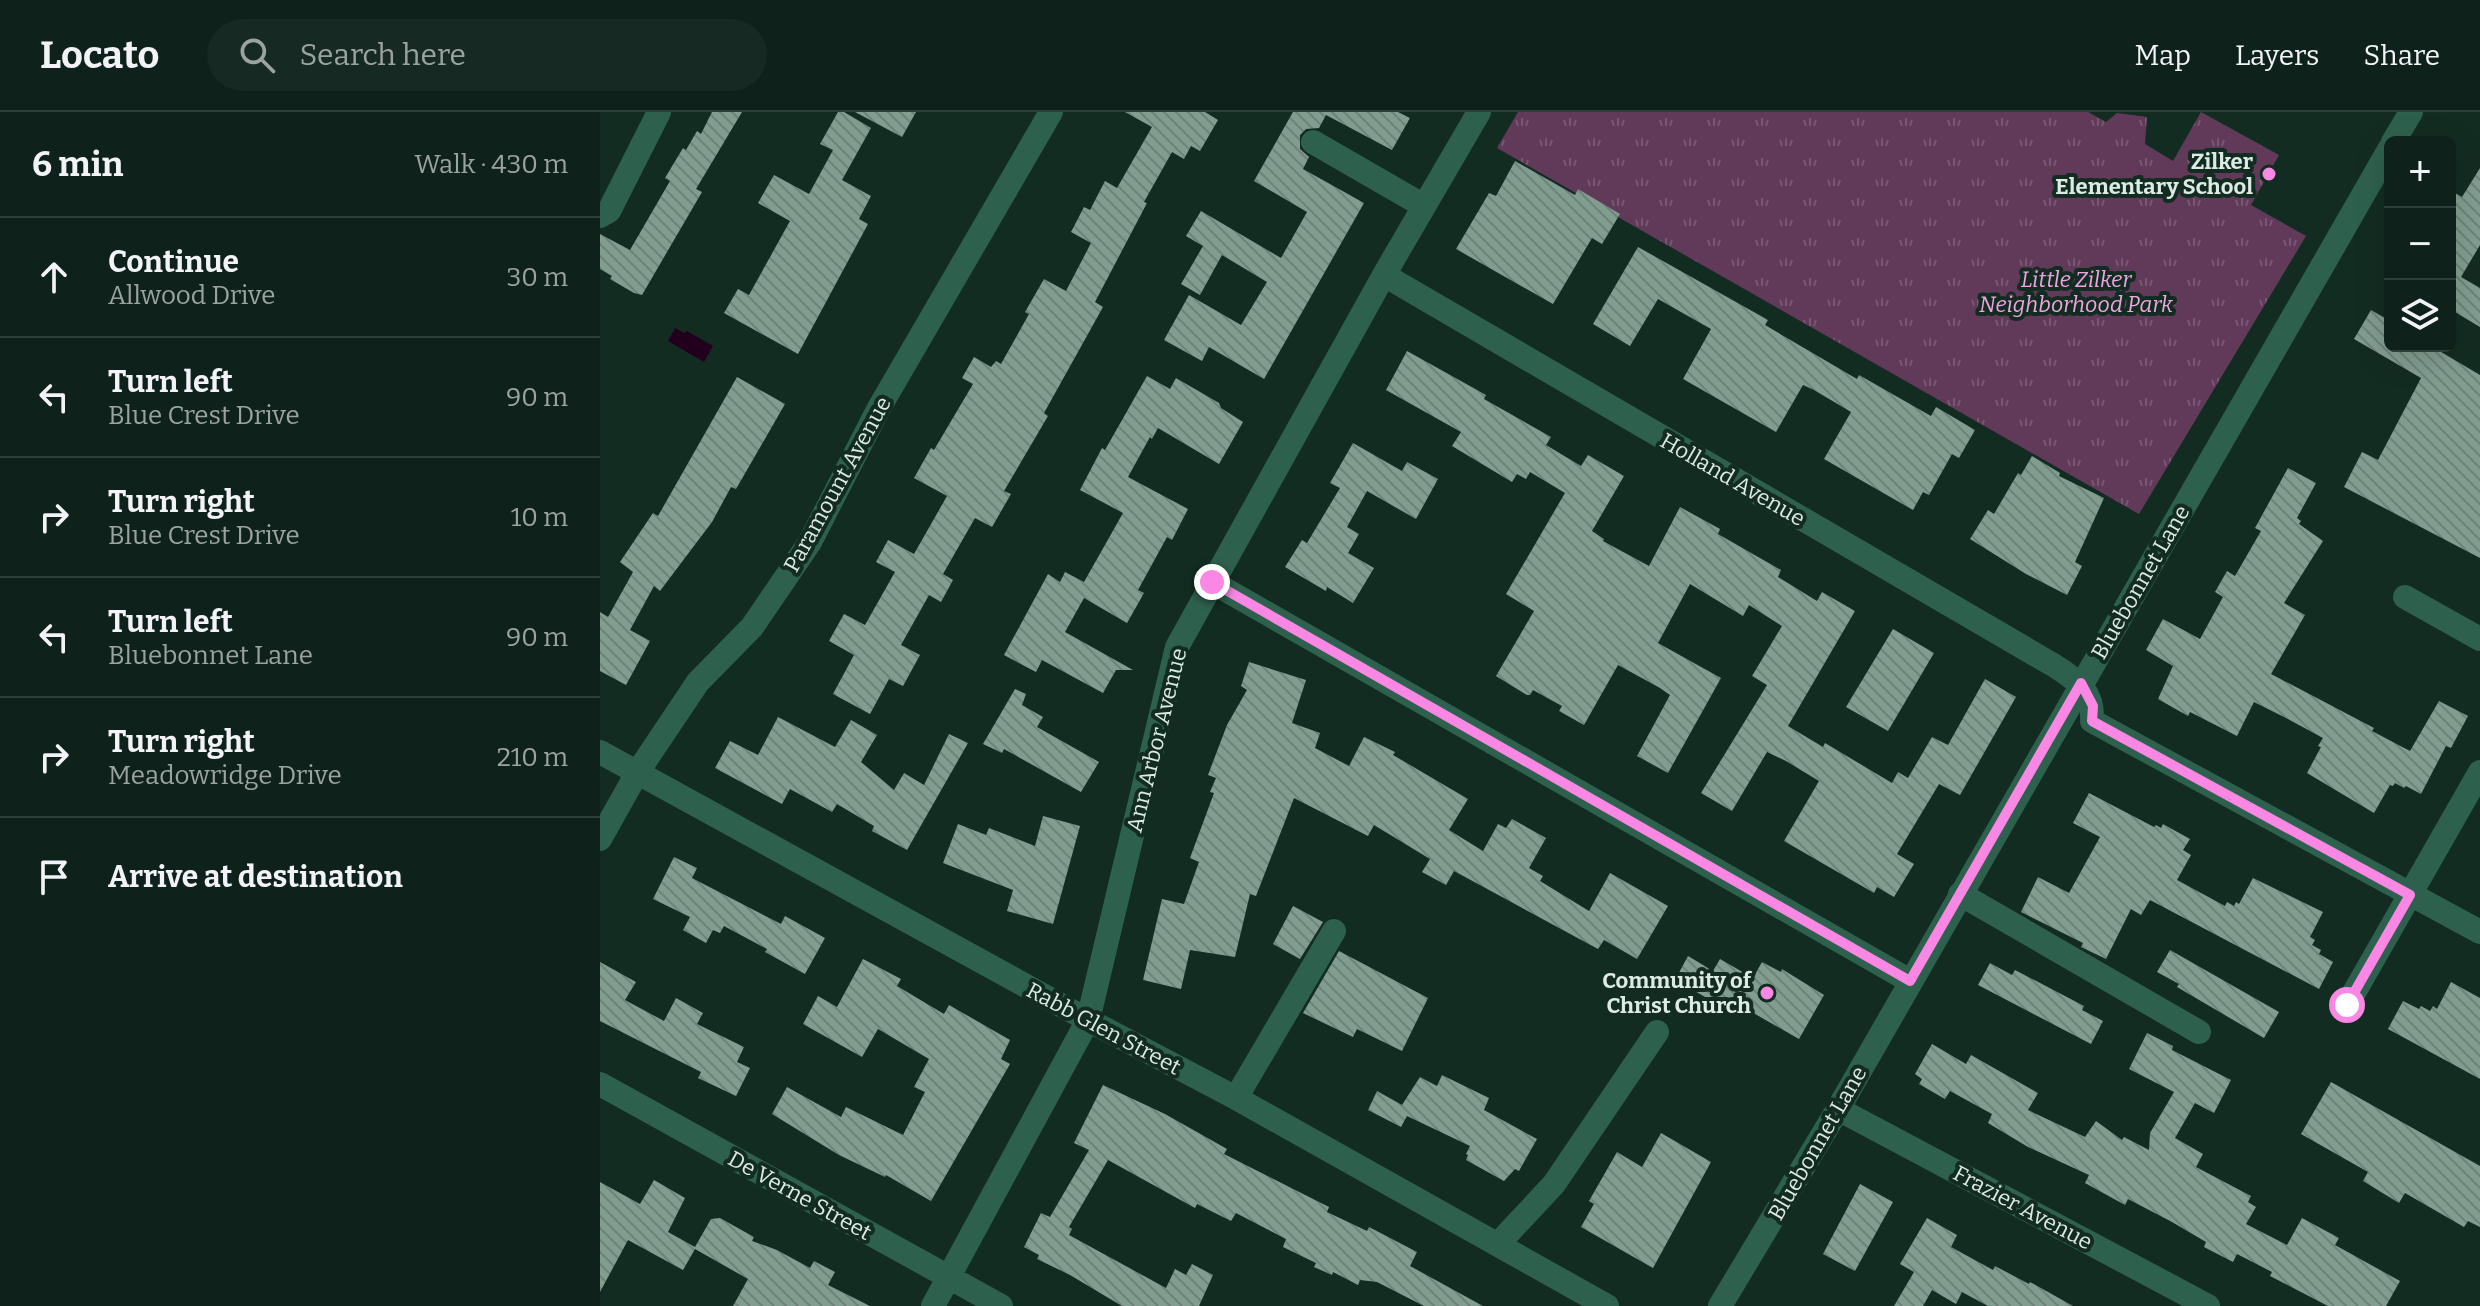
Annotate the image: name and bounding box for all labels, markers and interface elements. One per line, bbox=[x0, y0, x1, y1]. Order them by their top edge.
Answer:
search box bbox=[207, 19, 767, 91]
text: Locato bbox=[40, 32, 159, 78]
icon: search bbox=[235, 33, 279, 77]
text: Search here bbox=[299, 37, 466, 73]
text: Map bbox=[2134, 39, 2191, 72]
text: Layers bbox=[2235, 39, 2319, 72]
text: Share bbox=[2363, 39, 2440, 72]
map controls bbox=[2384, 136, 2456, 352]
button: + bbox=[2384, 136, 2456, 208]
text: 6 min bbox=[32, 144, 123, 185]
place label: Zilker Elementary School bbox=[2055, 148, 2254, 200]
text: Walk · 430 m bbox=[415, 149, 568, 180]
marker: Zilker Elementary School bbox=[2260, 165, 2278, 183]
button: − bbox=[2384, 208, 2456, 280]
text: Continue bbox=[108, 244, 239, 280]
icon: ahead bbox=[32, 255, 76, 299]
text: 30 m bbox=[507, 262, 568, 293]
park label: Little Zilker Neighborhood Park bbox=[1979, 266, 2174, 318]
text: Allwood Drive bbox=[108, 280, 276, 311]
button: layers bbox=[2384, 280, 2456, 352]
text: Turn left bbox=[108, 364, 233, 400]
icon: left bbox=[32, 375, 76, 419]
text: 90 m bbox=[506, 382, 568, 413]
street label: Paramount Avenue bbox=[778, 392, 897, 577]
text: Blue Crest Drive bbox=[108, 400, 300, 431]
street label: Holland Avenue bbox=[1655, 427, 1810, 532]
text: Turn right bbox=[108, 484, 255, 520]
icon: right bbox=[32, 495, 76, 539]
street label: Bluebonnet Lane bbox=[2085, 500, 2195, 664]
text: 10 m bbox=[511, 502, 568, 533]
text: Blue Crest Drive bbox=[108, 520, 300, 551]
route end bbox=[1194, 564, 1230, 600]
text: Turn left bbox=[108, 604, 233, 640]
icon: left bbox=[32, 615, 76, 659]
text: 90 m bbox=[506, 622, 568, 653]
text: Bluebonnet Lane bbox=[108, 640, 313, 671]
street label: Ann Arbor Avenue bbox=[1121, 645, 1192, 835]
text: Turn right bbox=[108, 724, 255, 760]
icon: right bbox=[32, 735, 76, 779]
text: 210 m bbox=[497, 742, 568, 773]
text: Meadowridge Drive bbox=[108, 760, 342, 791]
icon: arrive bbox=[32, 855, 76, 899]
text: Arrive at destination bbox=[108, 859, 403, 895]
place label: Community of Christ Church bbox=[1602, 967, 1753, 1019]
street label: Rabb Glen Street bbox=[1022, 976, 1186, 1080]
marker: Community of Christ Church bbox=[1758, 984, 1776, 1002]
route start bbox=[2329, 987, 2365, 1023]
street label: Bluebonnet Lane bbox=[1762, 1061, 1872, 1225]
street label: De Verne Street bbox=[723, 1145, 876, 1246]
street label: Frazier Avenue bbox=[1949, 1159, 2097, 1255]

